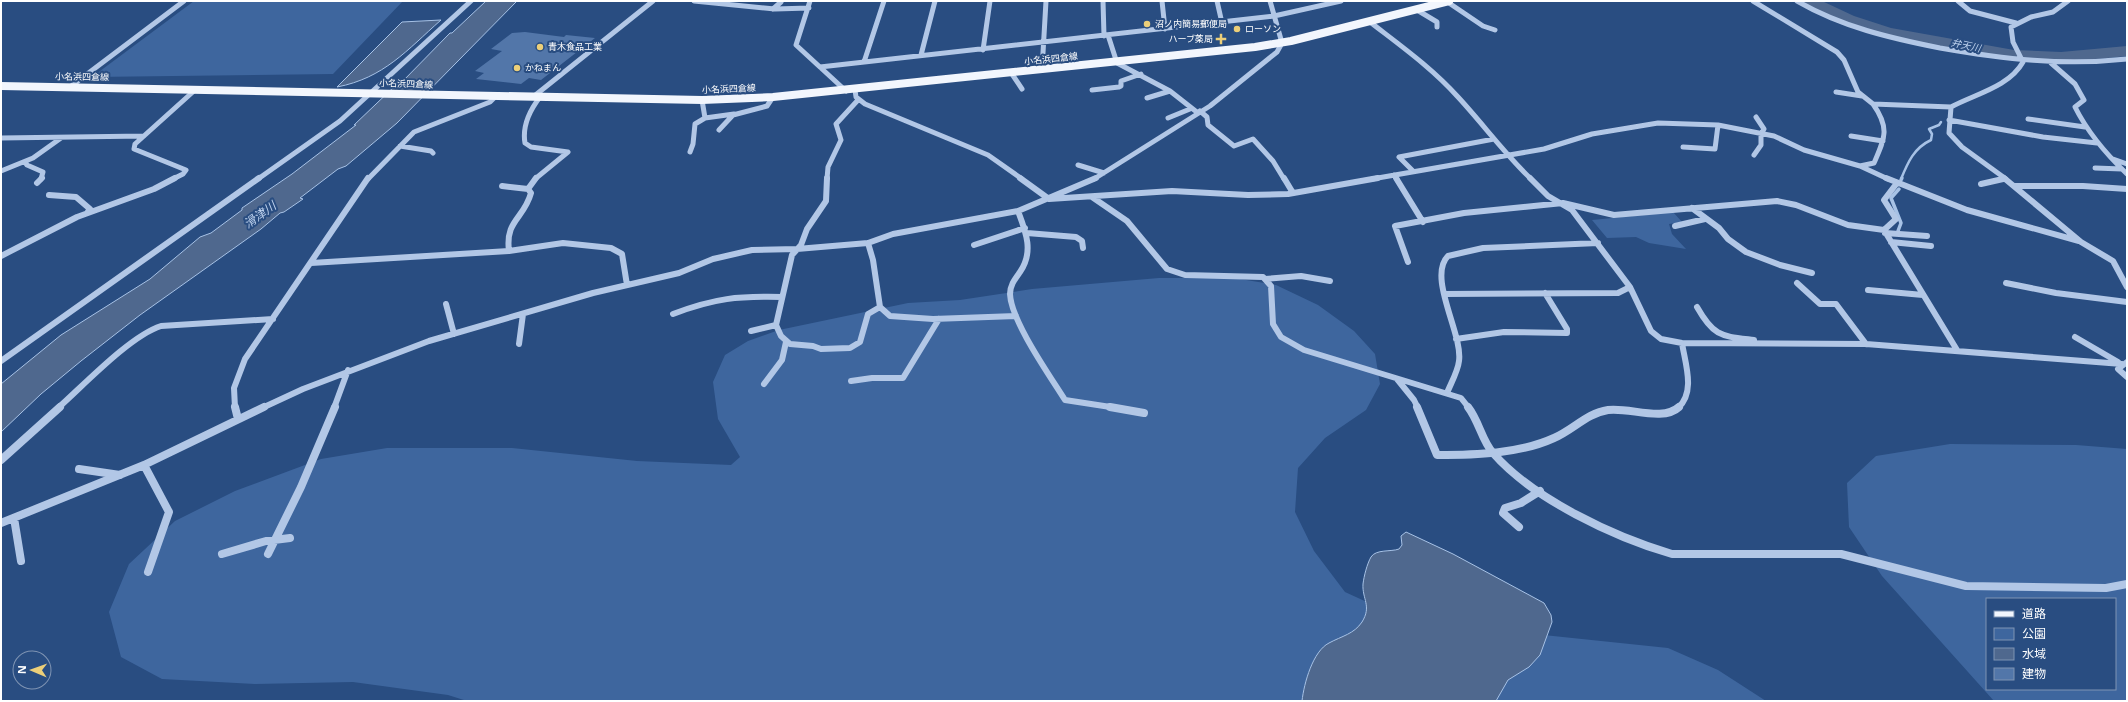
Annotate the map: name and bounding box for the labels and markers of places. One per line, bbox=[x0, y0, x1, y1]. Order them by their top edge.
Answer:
place label: 沼ノ内簡易郵便局 bbox=[1155, 17, 1227, 30]
marker: 沼ノ内簡易郵便局 bbox=[1142, 19, 1152, 29]
place label: ローソン bbox=[1245, 22, 1281, 35]
marker: ローソン bbox=[1232, 24, 1242, 34]
place label: ハーブ薬局 bbox=[1169, 32, 1213, 45]
marker: ハーブ薬局 bbox=[1216, 34, 1226, 44]
place label: 青木食品工業 bbox=[548, 40, 602, 53]
marker: 青木食品工業 bbox=[535, 42, 545, 52]
place label: かねまん bbox=[525, 61, 561, 74]
marker: かねまん bbox=[512, 63, 522, 73]

